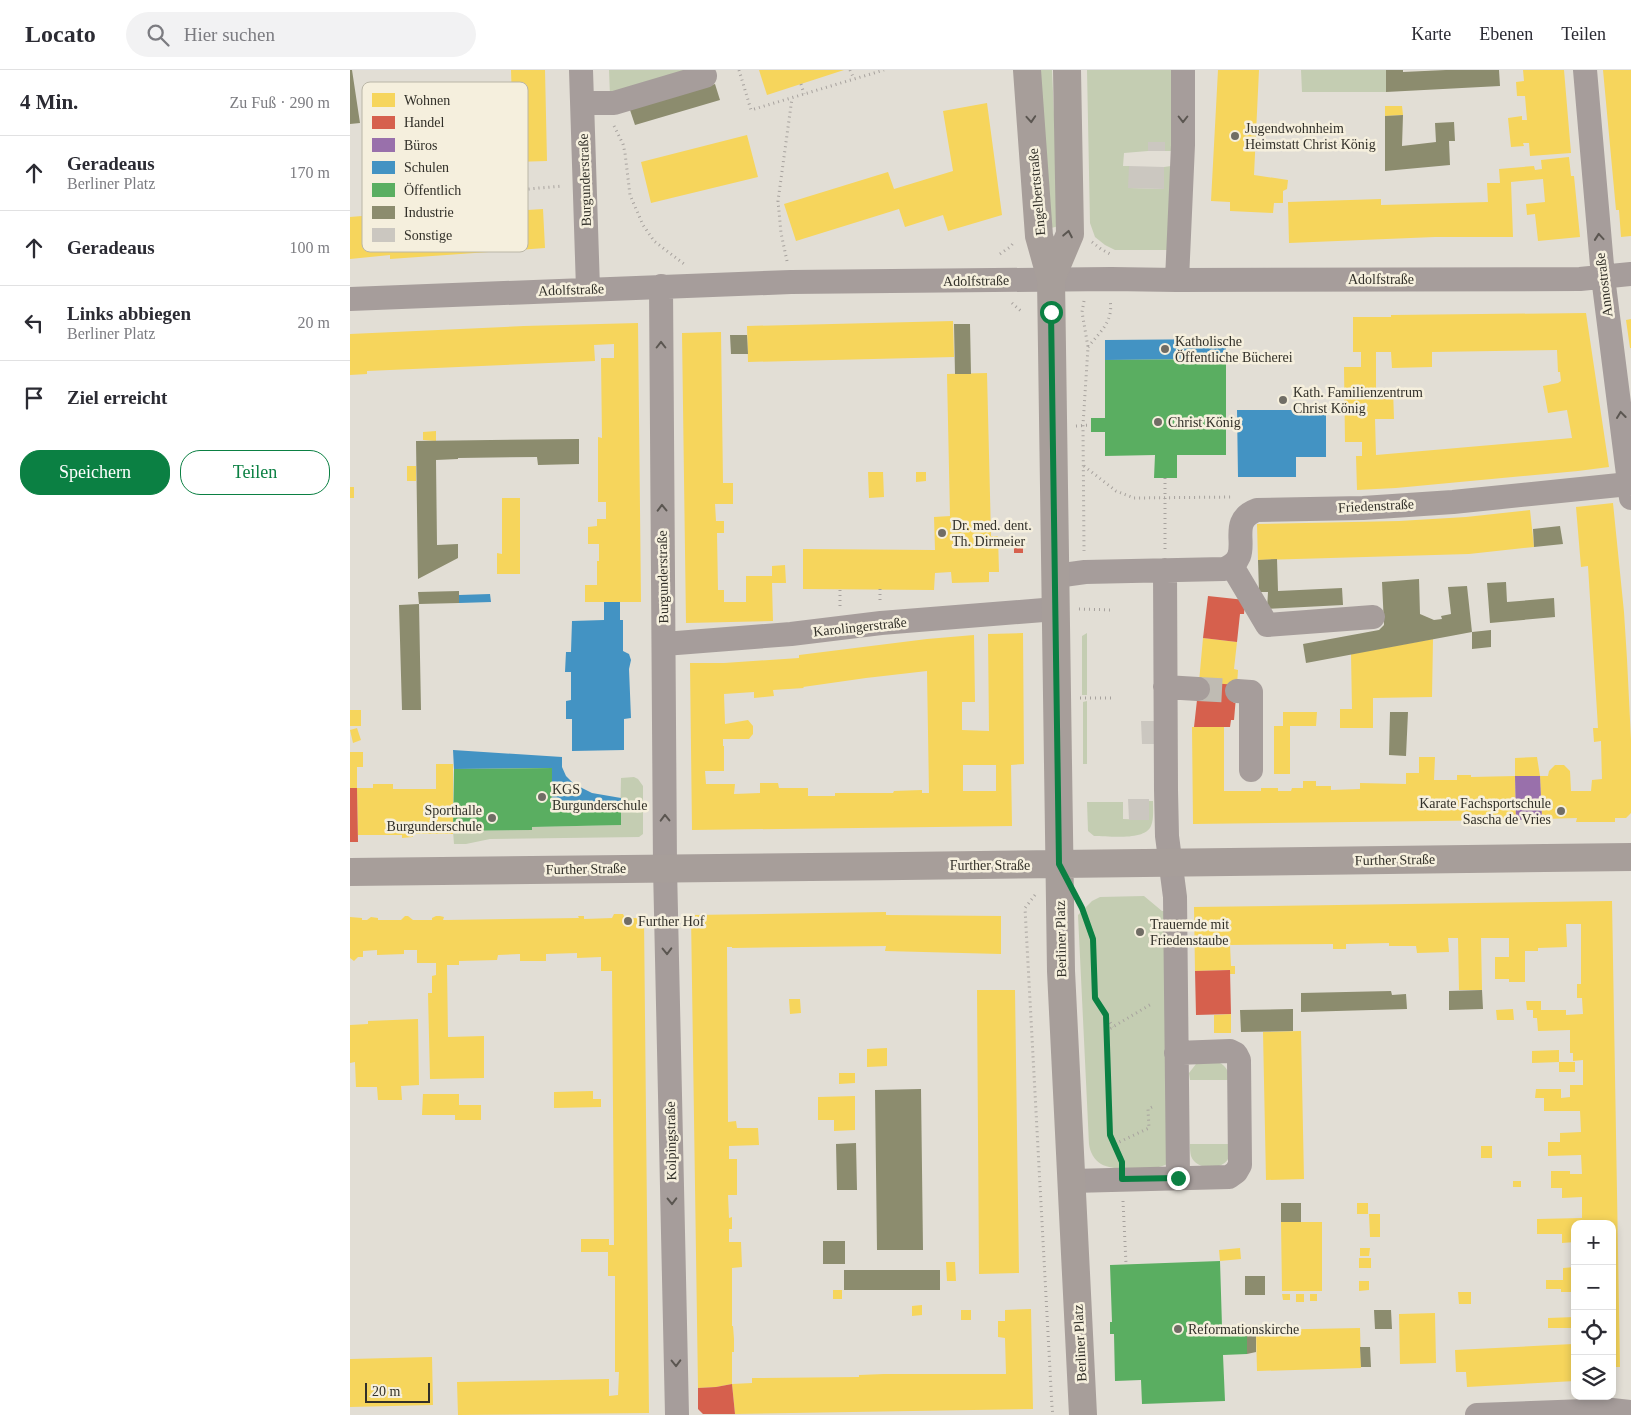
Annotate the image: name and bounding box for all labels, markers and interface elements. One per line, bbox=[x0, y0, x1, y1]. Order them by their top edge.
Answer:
search box bbox=[126, 12, 476, 57]
text: Locato bbox=[25, 21, 96, 47]
icon: search bbox=[144, 21, 172, 49]
text: Hier suchen bbox=[184, 24, 275, 45]
text: Karte bbox=[1411, 24, 1451, 44]
text: Ebenen bbox=[1479, 24, 1533, 44]
text: Teilen bbox=[1561, 24, 1606, 44]
legend bbox=[362, 82, 528, 252]
text: 4 Min. bbox=[20, 90, 78, 114]
text: Wohnen bbox=[404, 93, 450, 108]
text: Zu Fuß · 290 m bbox=[230, 94, 330, 111]
text: Handel bbox=[404, 115, 445, 130]
one-way arrow bbox=[1025, 115, 1036, 123]
one-way arrow bbox=[1178, 115, 1188, 123]
place label: Jugendwohnheim Heimstatt Christ König bbox=[1245, 121, 1376, 152]
marker: Jugendwohnheim Heimstatt Christ König bbox=[1229, 130, 1241, 142]
street label: Burgunderstraße bbox=[576, 133, 594, 227]
text: Büros bbox=[404, 138, 437, 153]
street label: Engelbertstraße bbox=[1026, 148, 1048, 236]
text: Geradeaus bbox=[67, 153, 155, 174]
icon: ahead bbox=[20, 159, 48, 187]
text: Schulen bbox=[404, 160, 449, 175]
text: 170 m bbox=[290, 164, 330, 181]
text: Berliner Platz bbox=[67, 175, 155, 192]
text: Öffentlich bbox=[404, 182, 461, 198]
text: Industrie bbox=[404, 205, 454, 220]
text: Sonstige bbox=[404, 228, 452, 243]
one-way arrow bbox=[1063, 230, 1073, 239]
one-way arrow bbox=[1594, 232, 1605, 240]
icon: ahead bbox=[20, 234, 48, 262]
text: Geradeaus bbox=[67, 237, 155, 258]
text: 100 m bbox=[290, 239, 330, 256]
street label: Annostraße bbox=[1593, 252, 1615, 318]
street label: Adolfstraße bbox=[1348, 272, 1414, 287]
street label: Adolfstraße bbox=[943, 273, 1009, 289]
street label: Adolfstraße bbox=[538, 281, 604, 299]
route start bbox=[1040, 301, 1063, 324]
text: Links abbiegen bbox=[67, 303, 191, 324]
icon: left bbox=[20, 309, 48, 337]
text: 20 m bbox=[298, 314, 330, 331]
text: Berliner Platz bbox=[67, 325, 155, 342]
place label: Katholische Öffentliche Bücherei bbox=[1175, 334, 1293, 365]
one-way arrow bbox=[656, 341, 666, 349]
marker: Katholische Öffentliche Bücherei bbox=[1159, 343, 1171, 355]
icon: arrive bbox=[20, 384, 48, 412]
place label: Kath. Familienzentrum Christ König bbox=[1293, 385, 1423, 416]
text: Ziel erreicht bbox=[67, 387, 167, 408]
marker: Kath. Familienzentrum Christ König bbox=[1277, 394, 1289, 406]
one-way arrow bbox=[1616, 411, 1627, 419]
place label: Christ König bbox=[1168, 415, 1241, 430]
marker: Christ König bbox=[1152, 416, 1164, 428]
button: Speichern bbox=[20, 450, 170, 495]
button: Teilen bbox=[180, 450, 330, 495]
street label: Friedenstraße bbox=[1338, 497, 1414, 515]
one-way arrow bbox=[656, 504, 667, 512]
place label: Dr. med. dent. Th. Dirmeier bbox=[952, 518, 1032, 549]
marker: Dr. med. dent. Th. Dirmeier bbox=[936, 527, 948, 539]
street label: Burgunderstraße bbox=[655, 530, 671, 624]
street label: Karolingerstraße bbox=[812, 615, 908, 639]
place label: KGS Burgunderschule bbox=[552, 782, 647, 813]
marker: KGS Burgunderschule bbox=[536, 791, 548, 803]
place label: Karate Fachsportschule Sascha de Vries bbox=[1419, 796, 1551, 827]
place label: Sporthalle Burgunderschule bbox=[387, 803, 482, 834]
marker: Karate Fachsportschule Sascha de Vries bbox=[1555, 805, 1567, 817]
marker: Sporthalle Burgunderschule bbox=[486, 812, 498, 824]
one-way arrow bbox=[660, 814, 670, 822]
street label: Further Straße bbox=[1355, 852, 1435, 868]
street label: Further Straße bbox=[950, 858, 1030, 873]
street label: Further Straße bbox=[546, 861, 626, 877]
street label: Berliner Platz bbox=[1053, 900, 1069, 978]
place label: Further Hof bbox=[638, 914, 705, 929]
marker: Further Hof bbox=[622, 915, 634, 927]
place label: Trauernde mit Friedenstaube bbox=[1150, 917, 1229, 948]
marker: Trauernde mit Friedenstaube bbox=[1134, 926, 1146, 938]
one-way arrow bbox=[662, 948, 672, 955]
street label: Kolpingstraße bbox=[663, 1101, 679, 1181]
route end bbox=[1167, 1167, 1190, 1190]
one-way arrow bbox=[667, 1198, 677, 1205]
map controls bbox=[1571, 1220, 1616, 1400]
button: + bbox=[1571, 1220, 1616, 1265]
button: − bbox=[1571, 1265, 1616, 1310]
street label: Berliner Platz bbox=[1070, 1304, 1090, 1382]
button: locate bbox=[1571, 1310, 1616, 1355]
place label: Reformationskirche bbox=[1188, 1322, 1299, 1337]
marker: Reformationskirche bbox=[1172, 1323, 1184, 1335]
button: layers bbox=[1571, 1355, 1616, 1400]
one-way arrow bbox=[671, 1360, 681, 1367]
scale bar bbox=[365, 1380, 430, 1403]
text: 20 m bbox=[372, 1384, 400, 1399]

